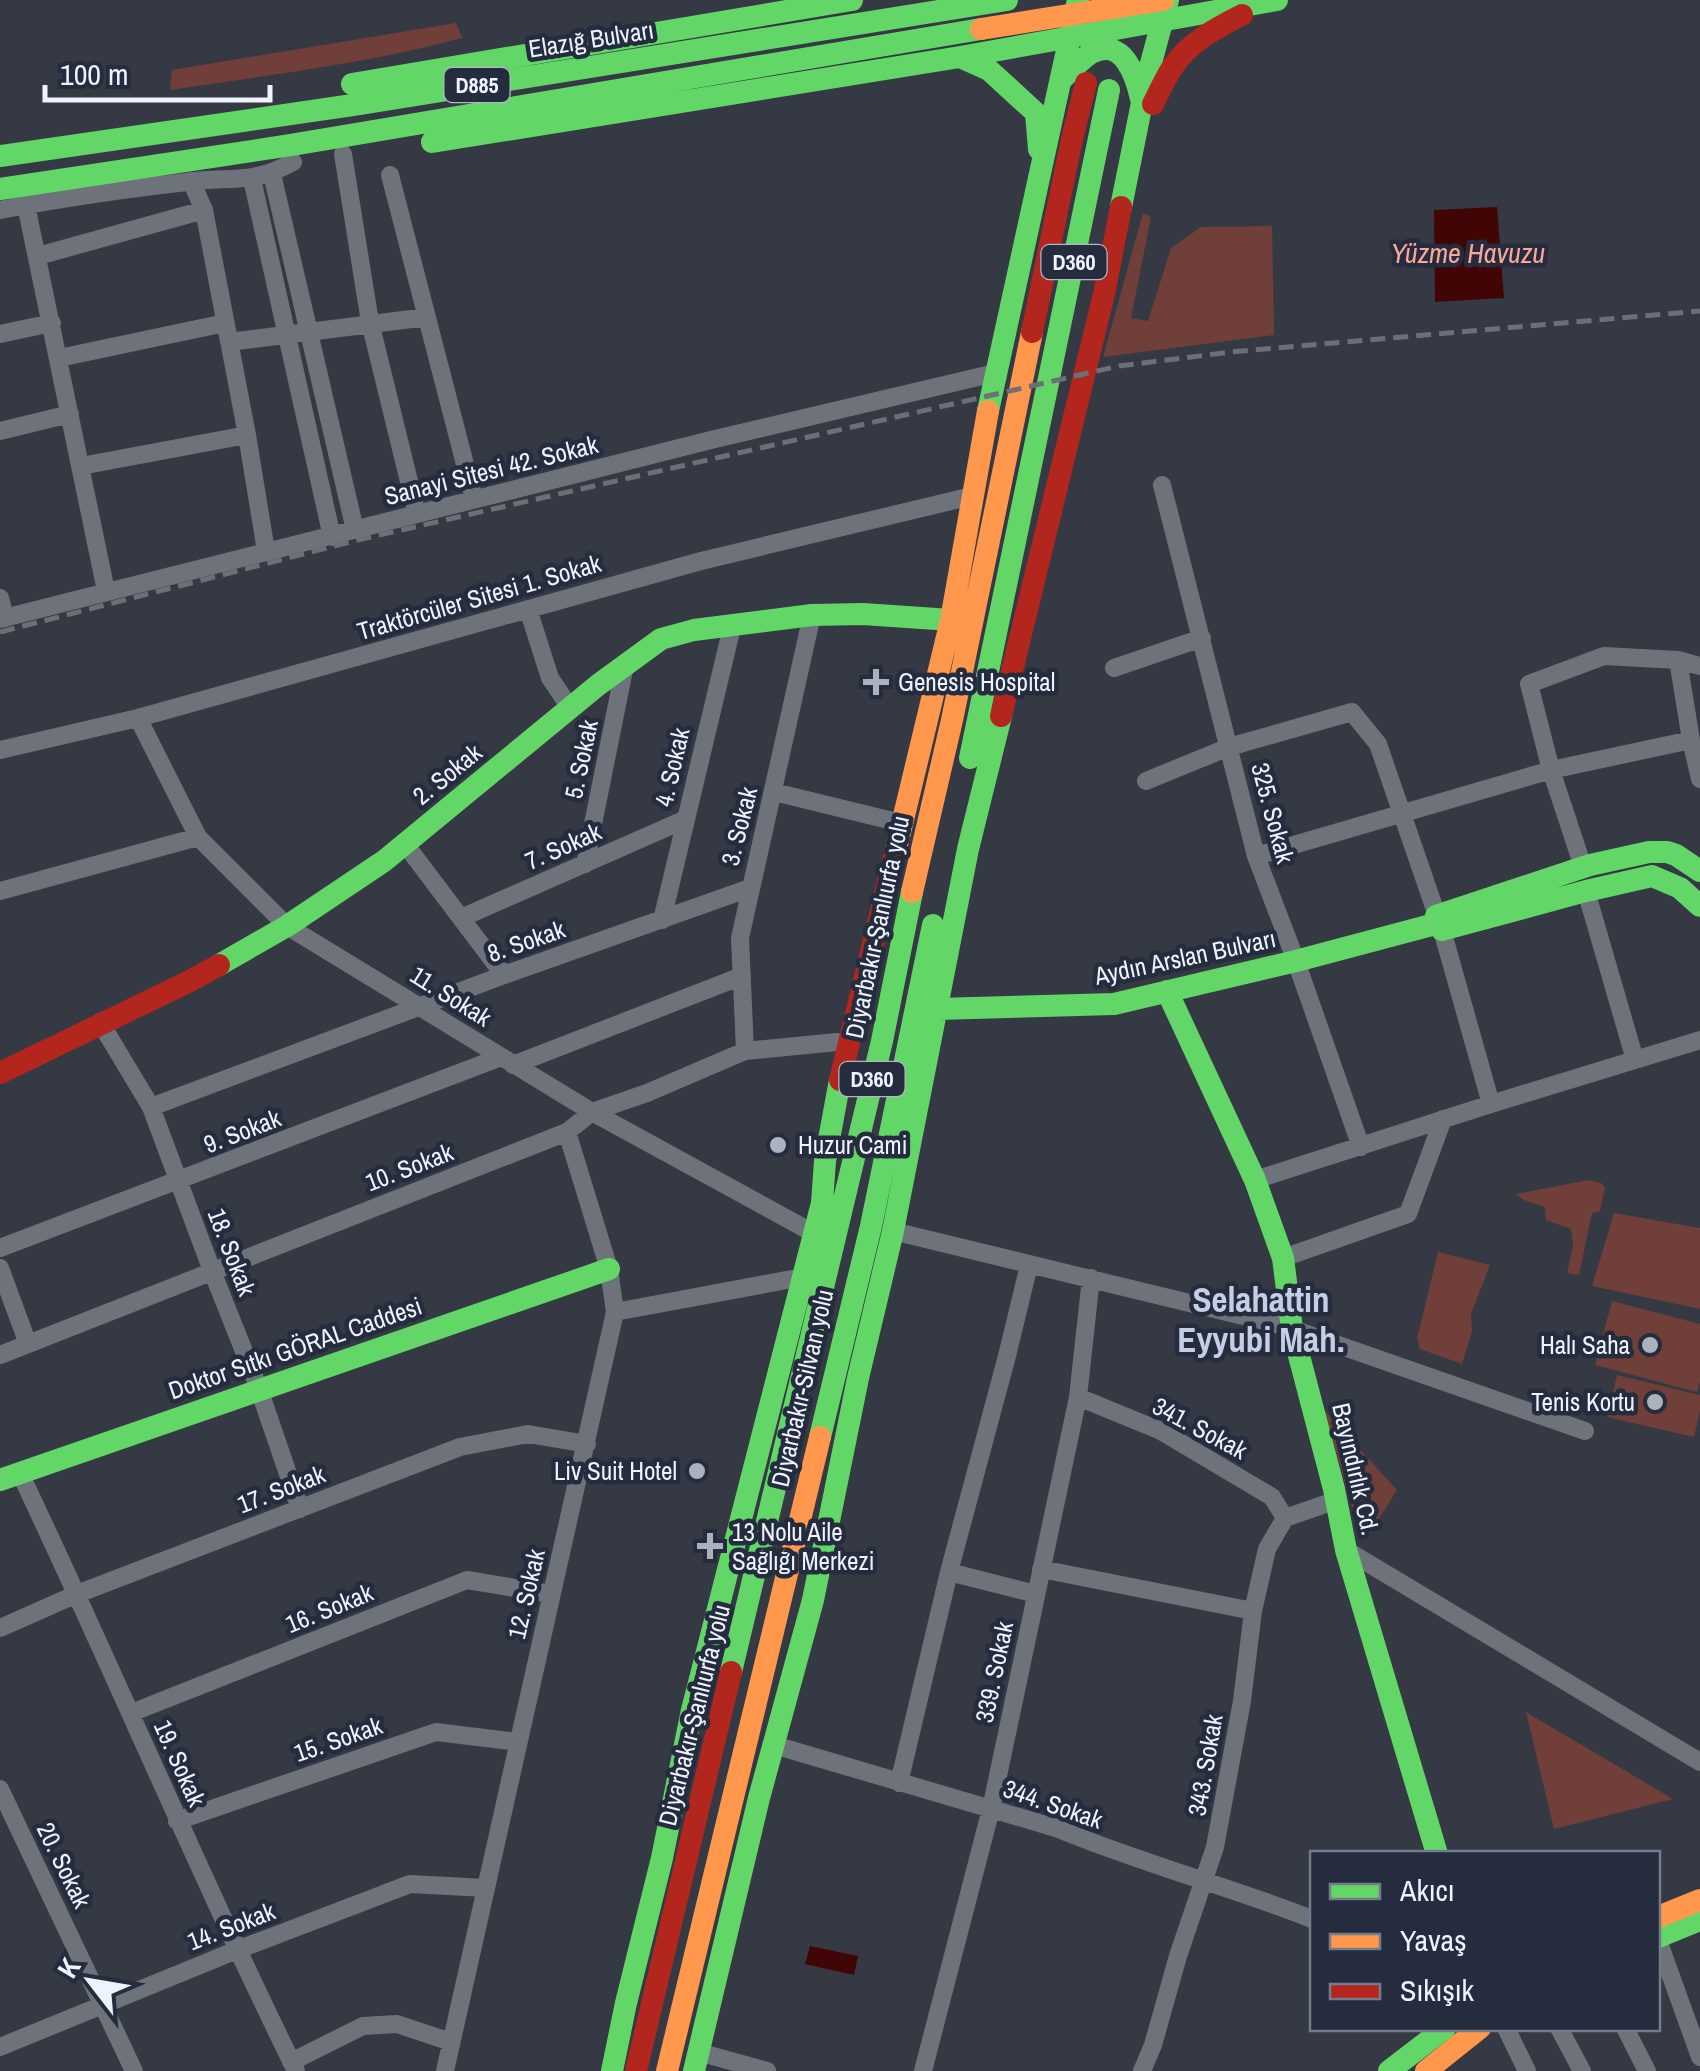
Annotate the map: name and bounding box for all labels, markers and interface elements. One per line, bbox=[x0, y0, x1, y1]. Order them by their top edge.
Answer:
street label: Elazığ Bulvarı bbox=[526, 12, 656, 66]
scale bar bbox=[45, 40, 270, 102]
text: 100 m bbox=[60, 54, 128, 94]
road number: D885 bbox=[444, 68, 510, 102]
water label: Yüzme Havuzu bbox=[1391, 234, 1545, 272]
road number: D360 bbox=[1042, 245, 1106, 279]
street label: Sanayi Sitesi 42. Sokak bbox=[381, 427, 602, 513]
street label: Traktörcüler Sitesi 1. Sokak bbox=[353, 546, 606, 648]
place label: Genesis Hospital bbox=[898, 665, 1055, 699]
marker: Genesis Hospital bbox=[863, 669, 889, 695]
street label: 5. Sokak bbox=[556, 716, 606, 802]
street label: 4. Sokak bbox=[646, 724, 698, 810]
street label: 2. Sokak bbox=[405, 735, 489, 812]
street label: 325. Sokak bbox=[1243, 759, 1303, 868]
street label: 3. Sokak bbox=[713, 782, 765, 869]
street label: Diyarbakır-Şanlıurfa yolu bbox=[837, 813, 917, 1041]
street label: 7. Sokak bbox=[520, 814, 607, 878]
street label: 8. Sokak bbox=[483, 912, 570, 970]
street label: Aydın Arslan Bulvarı bbox=[1090, 921, 1279, 993]
street label: 11. Sokak bbox=[404, 958, 499, 1035]
road number: D360 bbox=[840, 1062, 904, 1096]
street label: 9. Sokak bbox=[199, 1101, 286, 1161]
place label: Huzur Cami bbox=[798, 1128, 907, 1162]
marker: Huzur Cami bbox=[767, 1134, 789, 1156]
street label: 10. Sokak bbox=[360, 1135, 458, 1199]
street label: 18. Sokak bbox=[200, 1203, 264, 1301]
district label: Selahattin Eyyubi Mah. bbox=[1177, 1276, 1345, 1363]
street label: Diyarbakır-Silvan yolu bbox=[763, 1286, 841, 1490]
street label: Doktor Sıtkı GÖRAL Caddesi bbox=[164, 1289, 426, 1407]
place label: Halı Saha bbox=[1540, 1328, 1631, 1362]
marker: Halı Saha bbox=[1639, 1334, 1661, 1356]
place label: Tenis Kortu bbox=[1531, 1385, 1635, 1419]
street label: 341. Sokak bbox=[1147, 1389, 1254, 1467]
marker: Tenis Kortu bbox=[1644, 1391, 1666, 1413]
street label: Bayındırlık Cd. bbox=[1324, 1400, 1388, 1538]
place label: Liv Suit Hotel bbox=[554, 1454, 677, 1488]
street label: 17. Sokak bbox=[232, 1457, 330, 1521]
marker: Liv Suit Hotel bbox=[686, 1460, 708, 1482]
place label: 13 Nolu Aile Sağlığı Merkezi bbox=[732, 1515, 874, 1578]
marker: 13 Nolu Aile Sağlığı Merkezi bbox=[697, 1533, 723, 1559]
street label: 12. Sokak bbox=[499, 1545, 553, 1642]
street label: 16. Sokak bbox=[280, 1575, 378, 1641]
street label: Diyarbakır-Şanlıurfa yolu bbox=[650, 1601, 738, 1829]
street label: 339. Sokak bbox=[967, 1618, 1021, 1726]
street label: 15. Sokak bbox=[289, 1708, 387, 1770]
street label: 343. Sokak bbox=[1179, 1711, 1231, 1818]
street label: 19. Sokak bbox=[146, 1714, 214, 1812]
street label: 344. Sokak bbox=[999, 1771, 1108, 1837]
street label: 20. Sokak bbox=[29, 1817, 100, 1914]
legend bbox=[1310, 1851, 1660, 2031]
text: Akıcı bbox=[1399, 1870, 1455, 1910]
street label: 14. Sokak bbox=[182, 1894, 280, 1958]
text: Yavaş bbox=[1400, 1920, 1467, 1960]
north arrow bbox=[40, 1931, 140, 2031]
text: K bbox=[48, 1951, 89, 1985]
text: Sıkışık bbox=[1400, 1970, 1475, 2010]

